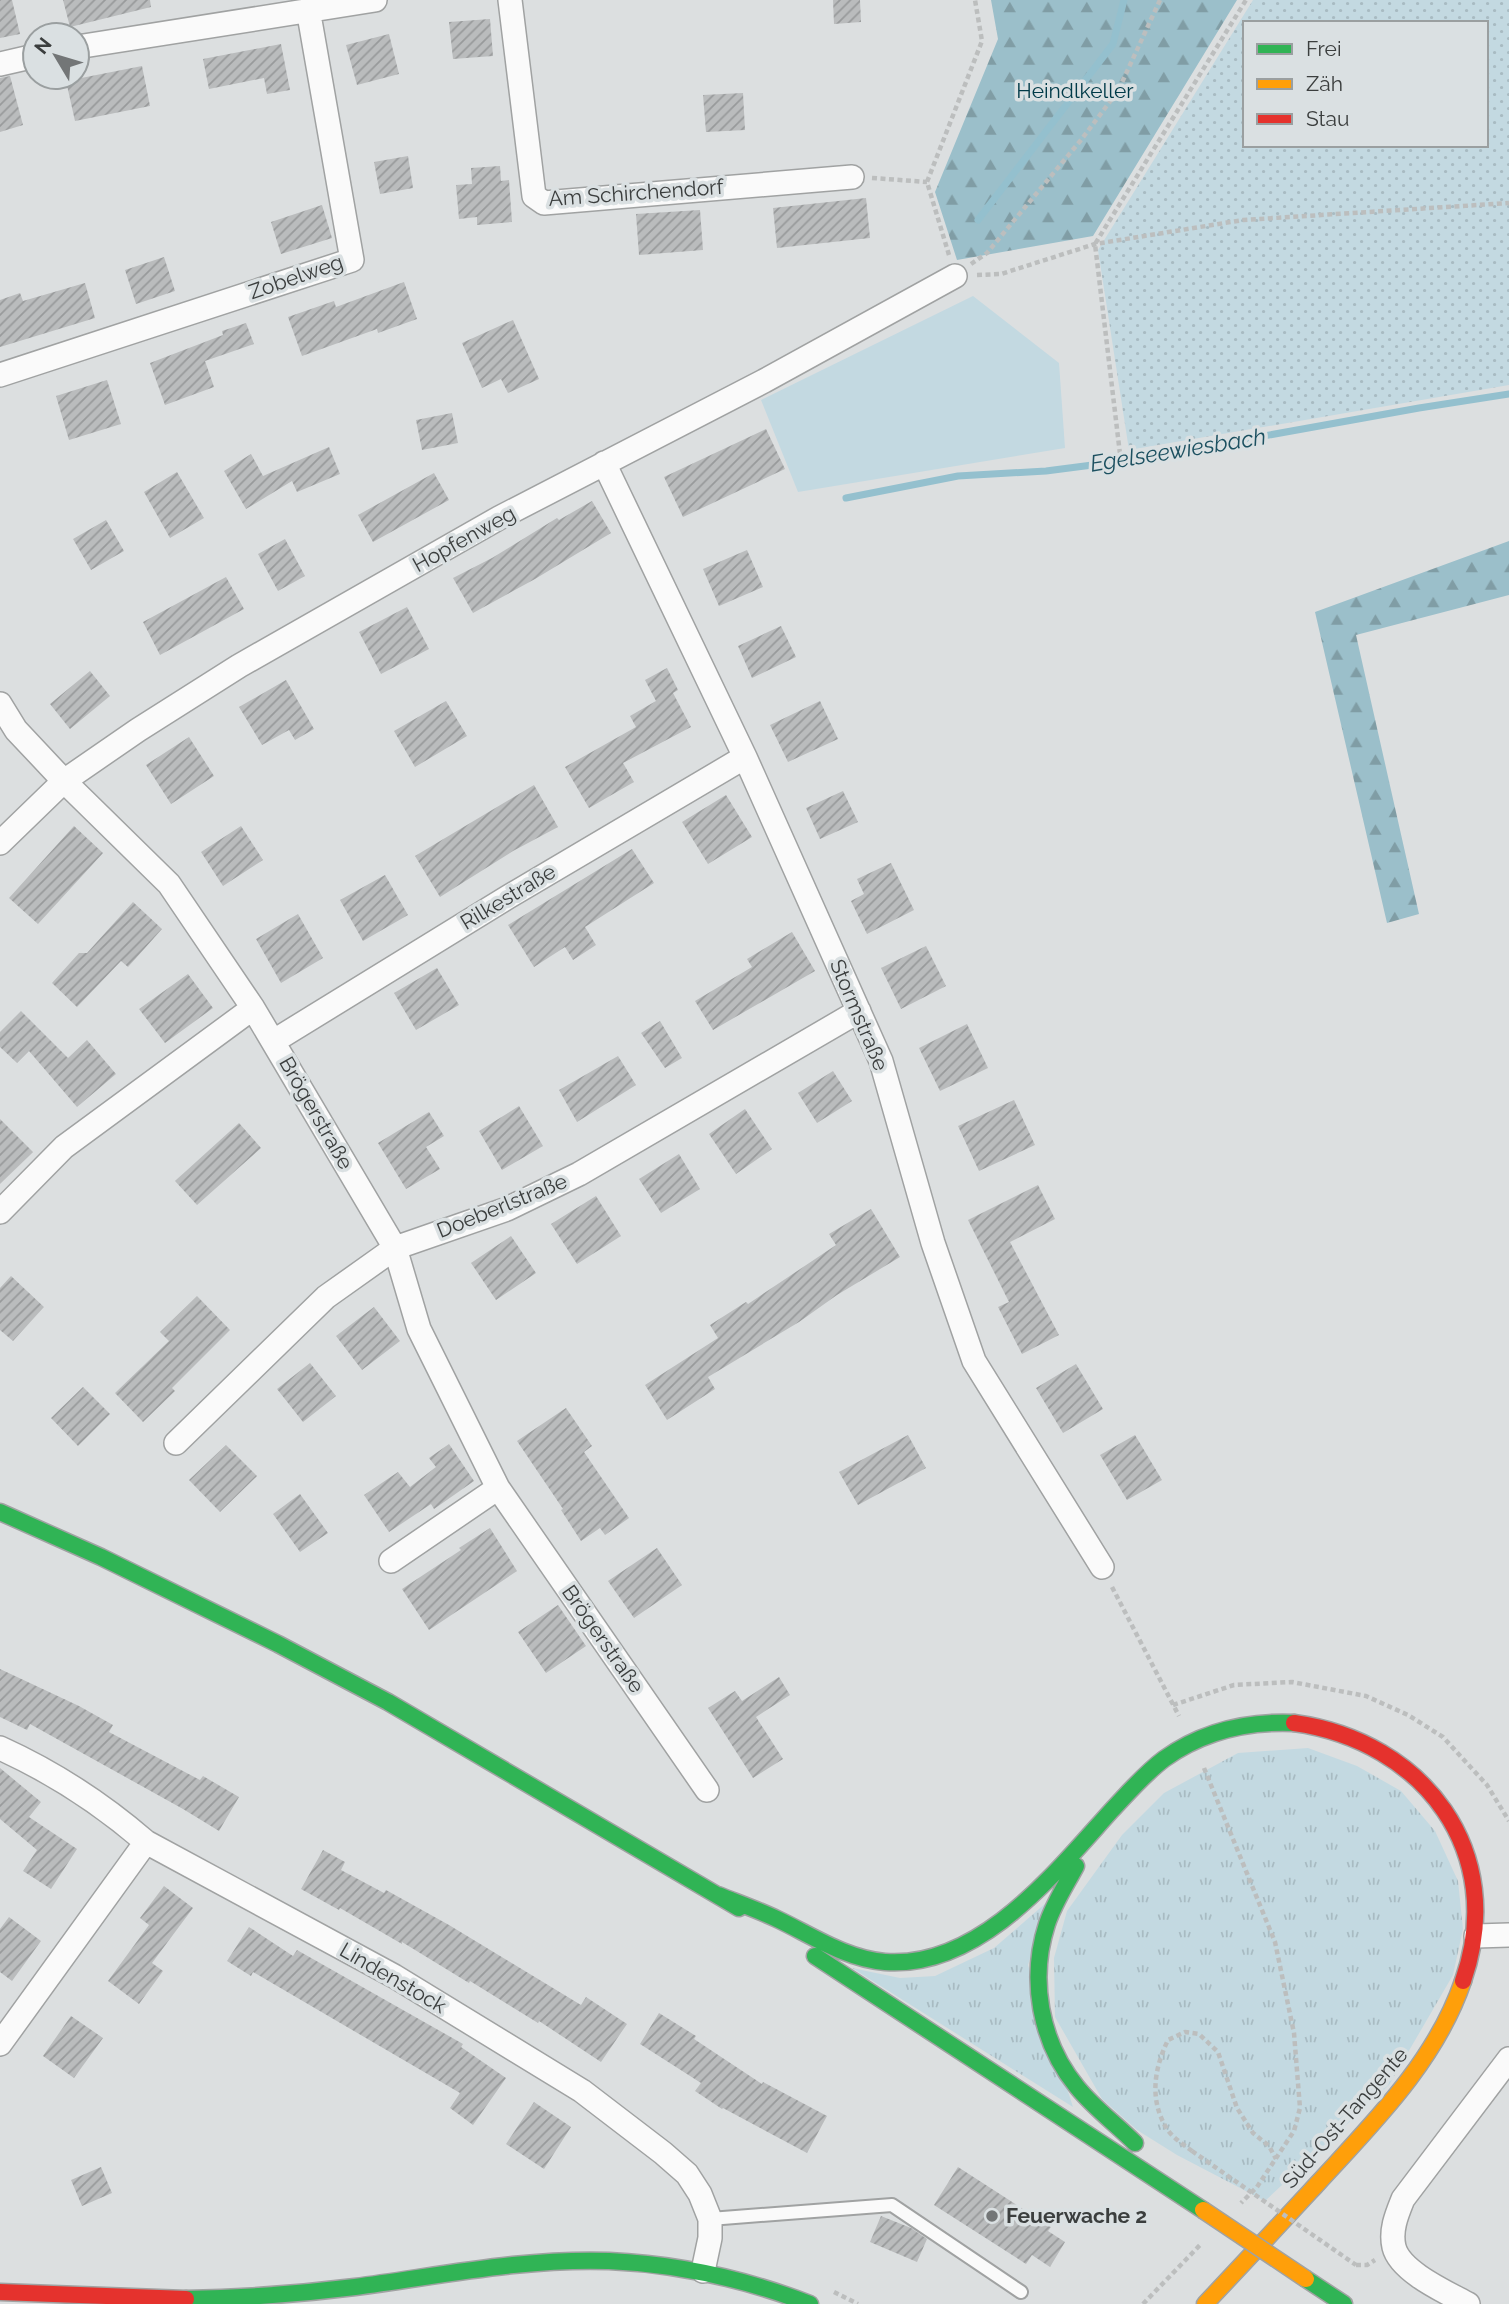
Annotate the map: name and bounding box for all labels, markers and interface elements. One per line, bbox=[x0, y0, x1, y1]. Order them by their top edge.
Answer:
north arrow bbox=[21, 21, 91, 91]
legend bbox=[1243, 21, 1488, 147]
text: N bbox=[29, 33, 56, 58]
text: Frei bbox=[1306, 36, 1342, 61]
text: Zäh bbox=[1306, 71, 1343, 96]
park label: Heindlkeller bbox=[1016, 78, 1134, 103]
text: Stau bbox=[1306, 106, 1350, 131]
street label: Am Schirchendorf bbox=[548, 174, 725, 211]
street label: Zobelweg bbox=[245, 249, 346, 304]
water label: Egelseewiesbach bbox=[1088, 422, 1268, 477]
street label: Hopfenweg bbox=[408, 500, 519, 577]
street label: Rilkestraße bbox=[456, 858, 560, 935]
street label: Stormstraße bbox=[825, 955, 894, 1074]
street label: Brögerstraße bbox=[274, 1052, 359, 1174]
street label: Doeberlstraße bbox=[433, 1168, 570, 1243]
street label: Brögerstraße bbox=[557, 1580, 650, 1698]
street label: Lindenstock bbox=[336, 1937, 451, 2018]
street label: Süd-Ost-Tangente bbox=[1277, 2042, 1413, 2193]
place label: Feuerwache 2 bbox=[1006, 2203, 1147, 2228]
marker: Feuerwache 2 bbox=[984, 2208, 1000, 2224]

